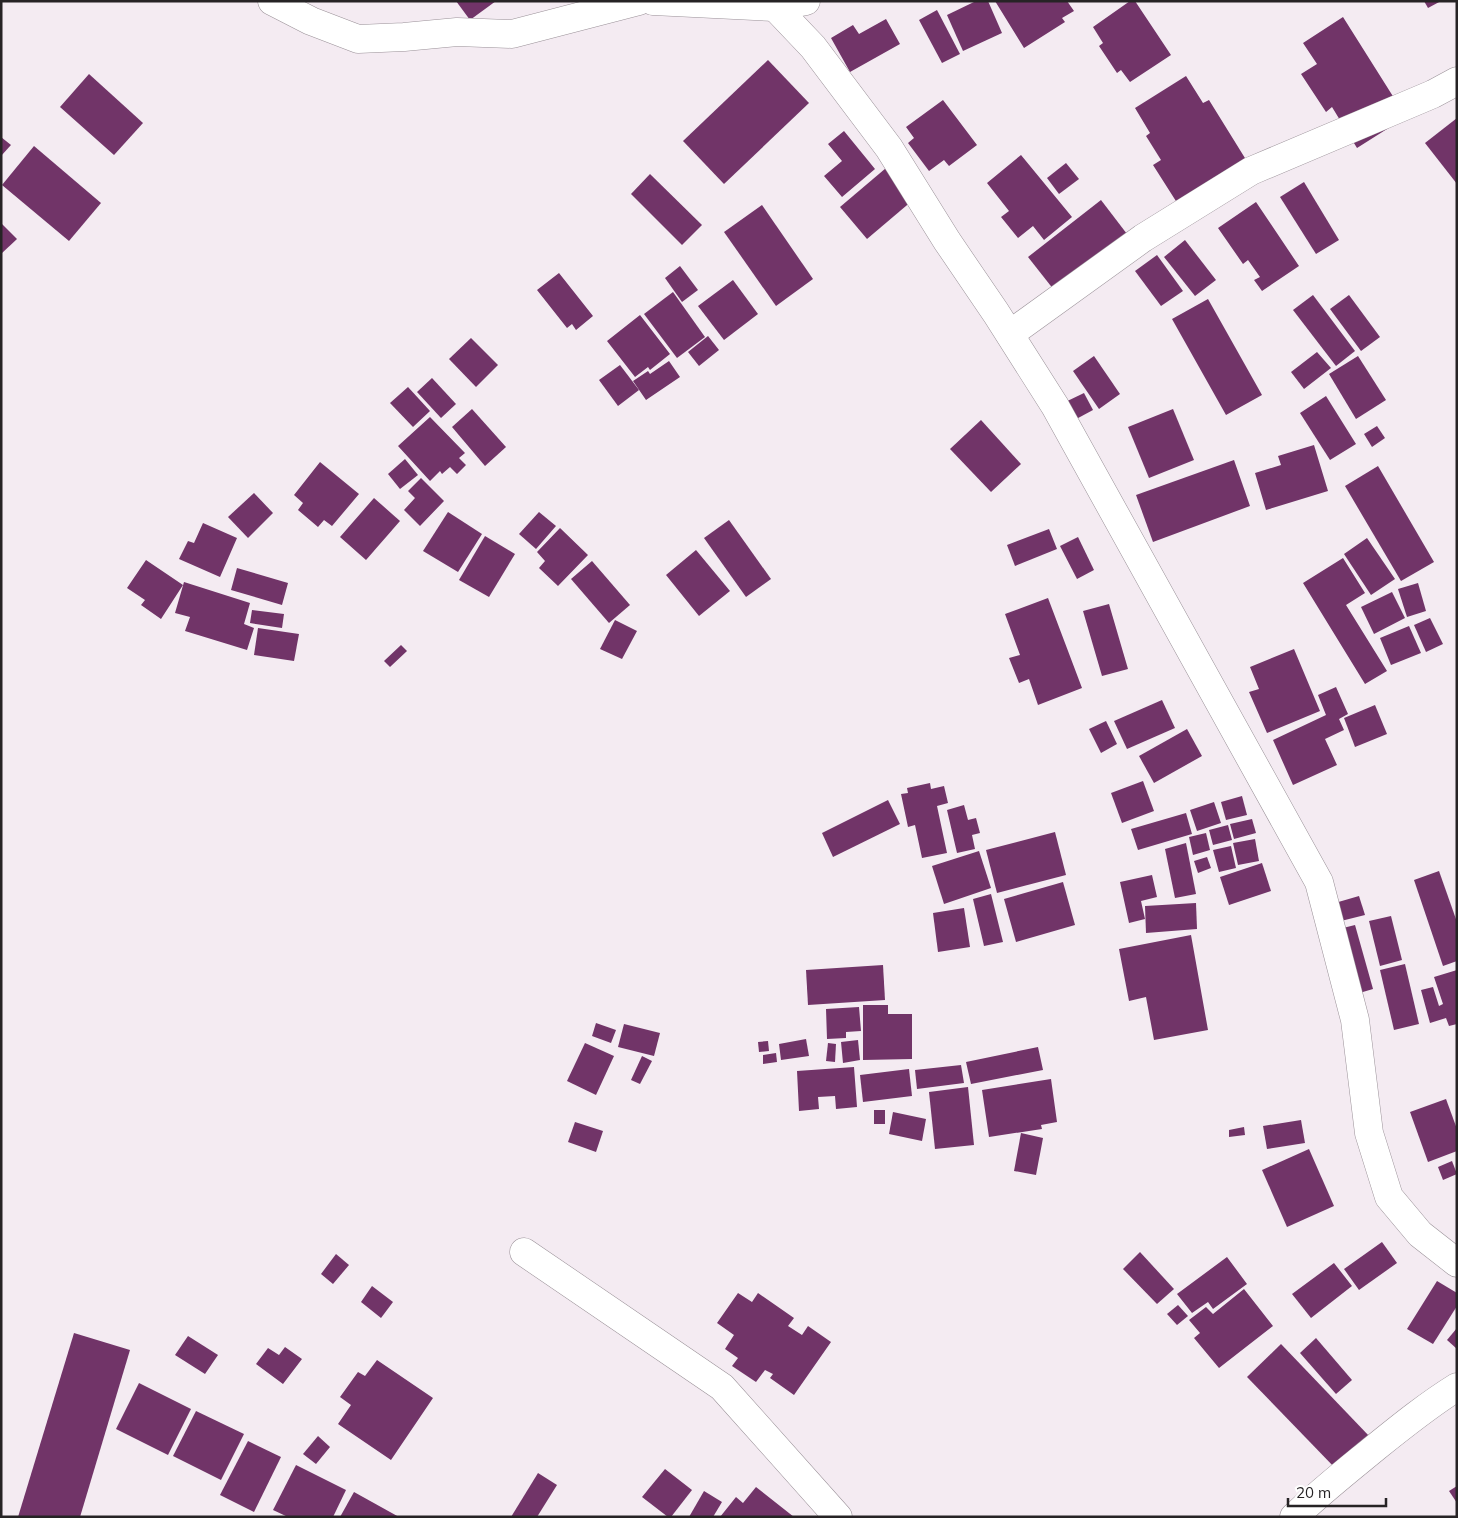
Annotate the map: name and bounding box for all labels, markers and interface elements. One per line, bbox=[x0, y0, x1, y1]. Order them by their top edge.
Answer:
scale bar bbox=[1288, 1476, 1386, 1508]
text: 20 m bbox=[1296, 1483, 1331, 1502]

